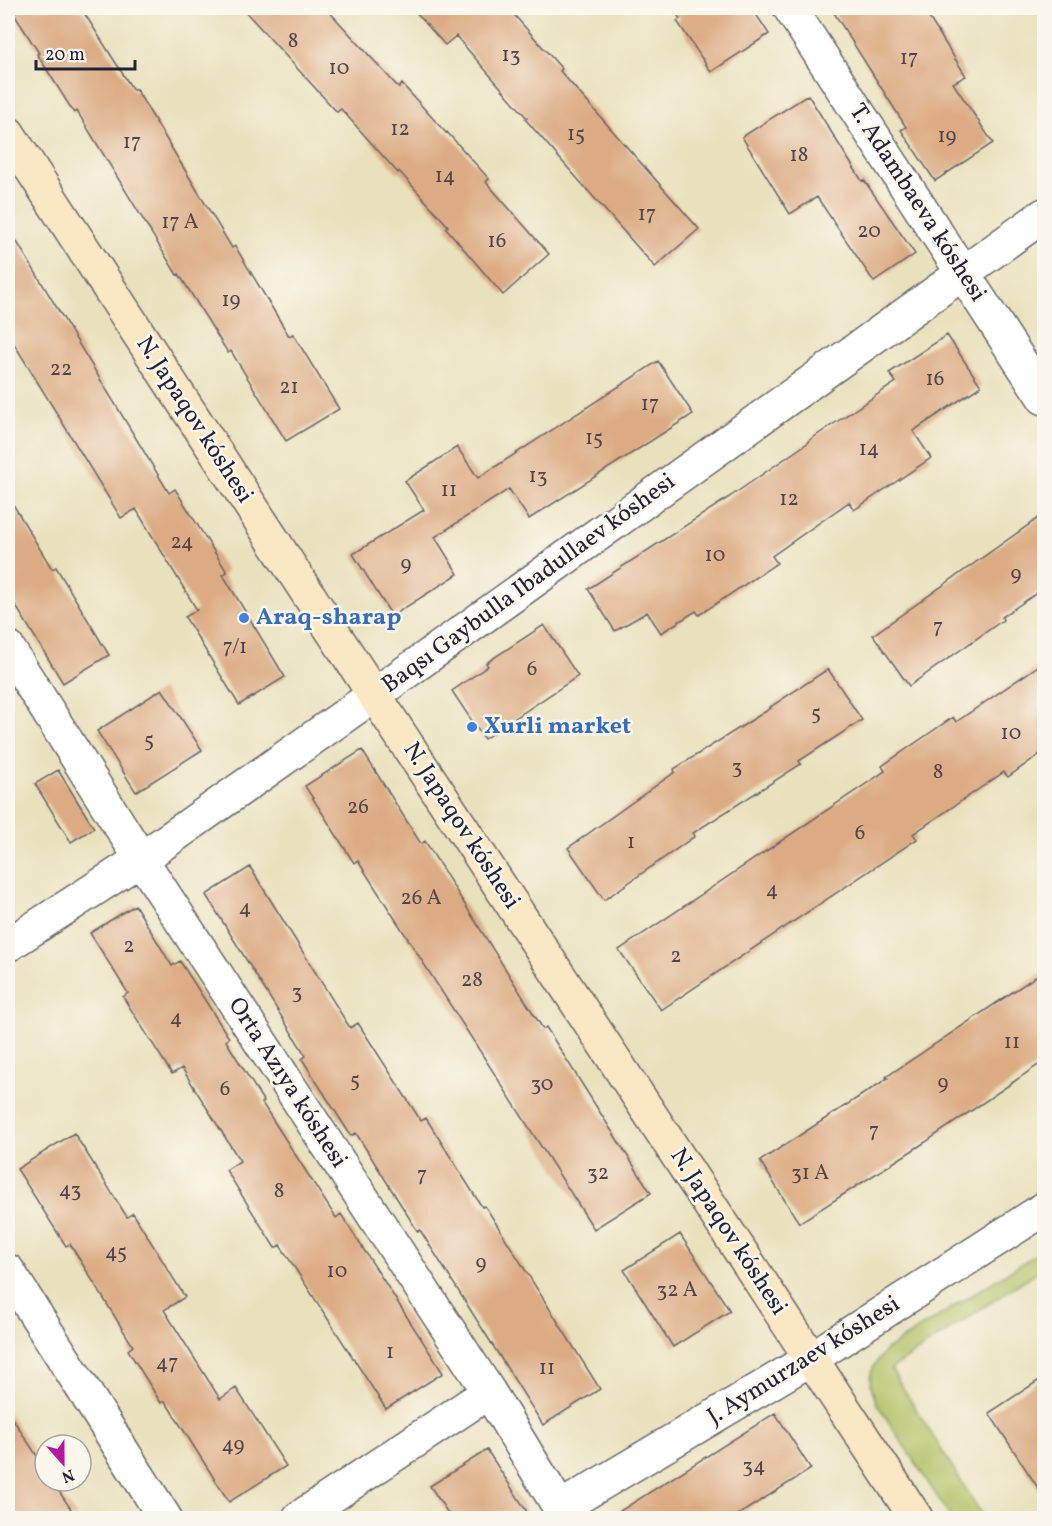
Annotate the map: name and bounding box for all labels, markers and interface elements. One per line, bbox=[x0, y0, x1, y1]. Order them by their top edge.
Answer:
house number: 8 bbox=[288, 27, 298, 56]
scale bar bbox=[36, 33, 135, 71]
house number: 13 bbox=[502, 41, 520, 70]
text: 20 m bbox=[45, 43, 85, 68]
house number: 17 bbox=[900, 44, 918, 73]
house number: 10 bbox=[329, 54, 349, 83]
street label: T. Adambaeva kóshesi bbox=[840, 97, 994, 309]
house number: 12 bbox=[390, 115, 410, 144]
house number: 15 bbox=[567, 120, 585, 149]
house number: 19 bbox=[937, 122, 957, 151]
house number: 17 bbox=[123, 128, 141, 157]
house number: 18 bbox=[790, 141, 808, 170]
house number: 14 bbox=[435, 162, 455, 191]
house number: 17 bbox=[638, 200, 656, 229]
house number: 17 А bbox=[161, 208, 199, 237]
house number: 20 bbox=[857, 217, 881, 246]
house number: 16 bbox=[488, 227, 506, 256]
house number: 19 bbox=[221, 286, 241, 315]
street label: N. Japaqov kóshesi bbox=[127, 330, 261, 510]
house number: 22 bbox=[50, 355, 72, 384]
house number: 16 bbox=[926, 365, 944, 394]
house number: 21 bbox=[279, 373, 299, 402]
house number: 17 bbox=[641, 390, 659, 419]
house number: 15 bbox=[585, 424, 603, 453]
house number: 14 bbox=[859, 435, 879, 464]
house number: 13 bbox=[529, 462, 547, 491]
street label: Baqsı Gaybulla Ibadullaev kóshesi bbox=[375, 466, 683, 702]
house number: 11 bbox=[441, 476, 457, 505]
house number: 12 bbox=[779, 485, 799, 514]
house number: 24 bbox=[170, 528, 194, 557]
house number: 10 bbox=[705, 541, 725, 570]
house number: 9 bbox=[401, 550, 412, 579]
house number: 9 bbox=[1011, 560, 1022, 589]
place label: Araq-sharap bbox=[256, 601, 401, 635]
marker: Araq-sharap bbox=[237, 611, 251, 625]
house number: 7 bbox=[933, 613, 943, 642]
house number: 7/1 bbox=[223, 633, 247, 662]
house number: 6 bbox=[527, 655, 537, 684]
house number: 5 bbox=[811, 699, 821, 728]
place label: Xurli market bbox=[484, 710, 631, 744]
house number: 10 bbox=[1001, 719, 1021, 748]
marker: Xurli market bbox=[465, 720, 479, 734]
house number: 5 bbox=[144, 726, 154, 755]
street label: N. Japaqov kóshesi bbox=[394, 736, 528, 916]
house number: 3 bbox=[732, 753, 742, 782]
house number: 8 bbox=[933, 758, 943, 787]
house number: 26 bbox=[347, 793, 369, 822]
house number: 6 bbox=[855, 819, 865, 848]
house number: 1 bbox=[627, 828, 635, 857]
house number: 4 bbox=[766, 876, 778, 905]
house number: 26 А bbox=[401, 884, 442, 913]
house number: 4 bbox=[239, 894, 251, 923]
house number: 2 bbox=[123, 932, 135, 961]
house number: 2 bbox=[670, 942, 682, 971]
house number: 28 bbox=[461, 966, 483, 995]
house number: 3 bbox=[292, 978, 302, 1007]
street label: Orta Azıya kóshesi bbox=[219, 991, 355, 1175]
house number: 4 bbox=[170, 1004, 182, 1033]
house number: 11 bbox=[1004, 1028, 1020, 1057]
house number: 5 bbox=[350, 1066, 360, 1095]
house number: 9 bbox=[938, 1069, 949, 1098]
house number: 30 bbox=[531, 1070, 553, 1099]
house number: 6 bbox=[220, 1075, 230, 1104]
house number: 7 bbox=[869, 1117, 879, 1146]
street label: N. Japaqov kóshesi bbox=[661, 1142, 795, 1322]
house number: 32 bbox=[587, 1159, 609, 1188]
house number: 31 А bbox=[791, 1159, 829, 1188]
house number: 7 bbox=[417, 1161, 427, 1190]
house number: 43 bbox=[59, 1176, 81, 1205]
house number: 8 bbox=[274, 1177, 284, 1206]
house number: 45 bbox=[105, 1238, 127, 1267]
house number: 9 bbox=[476, 1249, 487, 1278]
house number: 10 bbox=[327, 1257, 347, 1286]
house number: 32 А bbox=[656, 1276, 698, 1305]
street label: J. Aymurzaev kóshesi bbox=[701, 1288, 907, 1434]
house number: 1 bbox=[386, 1338, 394, 1367]
house number: 47 bbox=[156, 1349, 178, 1378]
house number: 11 bbox=[539, 1354, 555, 1383]
house number: 49 bbox=[222, 1431, 245, 1460]
north arrow bbox=[33, 1433, 93, 1493]
house number: 34 bbox=[742, 1452, 766, 1481]
text: N bbox=[58, 1463, 77, 1488]

